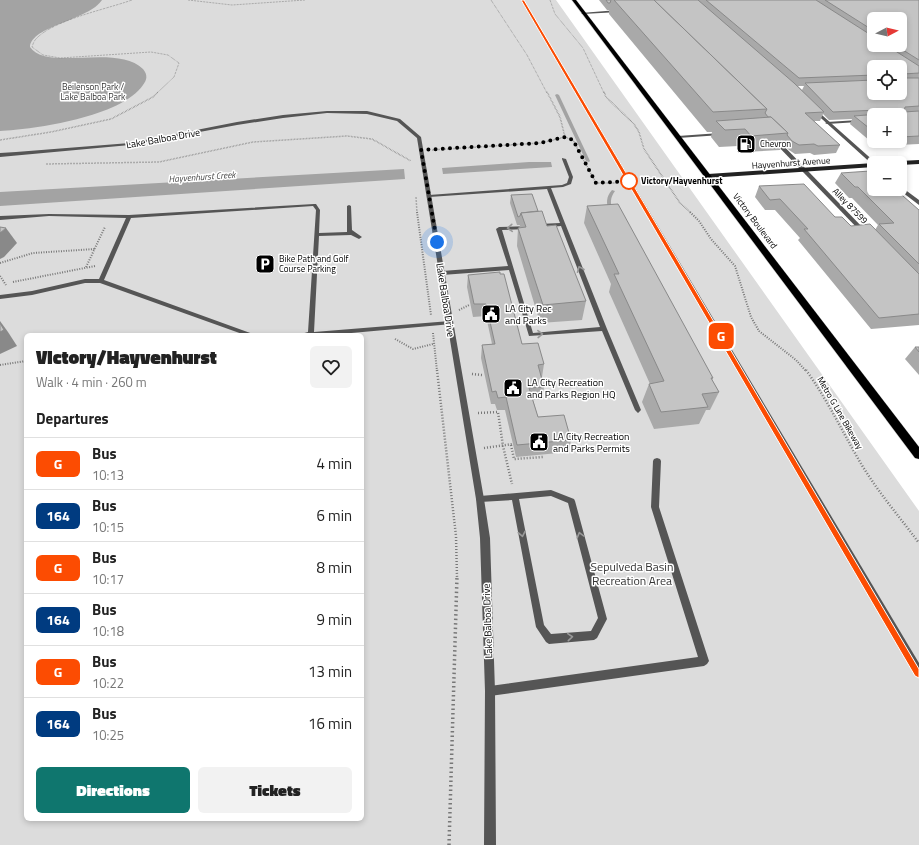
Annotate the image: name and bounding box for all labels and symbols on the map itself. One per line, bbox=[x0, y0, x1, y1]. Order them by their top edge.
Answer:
north arrow bbox=[867, 12, 907, 52]
park label: Beilenson Park / Lake Balboa Park bbox=[61, 80, 126, 103]
street label: Lake Balboa Drive bbox=[125, 125, 201, 152]
fuel station icon: Chevron bbox=[735, 133, 757, 155]
place label: Chevron bbox=[760, 137, 791, 150]
street label: Hayvenhurst Avenue bbox=[751, 153, 831, 172]
water label: Hayvenhurst Creek bbox=[168, 168, 237, 185]
marker: Victory/Hayvenhurst bbox=[620, 172, 638, 190]
place label: Victory/Hayvenhurst bbox=[641, 174, 723, 187]
street label: Alley 87599 bbox=[830, 185, 871, 227]
street label: Victory Boulevard bbox=[730, 190, 781, 251]
one-way arrow bbox=[507, 224, 513, 233]
your location bbox=[427, 232, 447, 252]
place label: Bike Path and Golf Course Parking bbox=[279, 252, 348, 275]
parking icon: Bike Path and Golf Course Parking bbox=[254, 253, 276, 275]
street label: Lake Balboa Drive bbox=[432, 262, 459, 338]
one-way arrow bbox=[577, 265, 585, 272]
place label: LA City Rec and Parks bbox=[505, 301, 552, 328]
public building icon: LA City Rec and Parks bbox=[480, 303, 502, 325]
line badge: G bbox=[708, 323, 734, 349]
one-way arrow bbox=[537, 330, 543, 339]
street label: Metro G Line Bikeway bbox=[814, 374, 867, 452]
place label: LA City Recreation and Parks Region HQ bbox=[527, 375, 616, 402]
public building icon: LA City Recreation and Parks Region HQ bbox=[502, 377, 524, 399]
place label: LA City Recreation and Parks Permits bbox=[553, 429, 630, 456]
public building icon: LA City Recreation and Parks Permits bbox=[528, 431, 550, 453]
one-way arrow bbox=[517, 531, 526, 538]
one-way arrow bbox=[576, 532, 585, 539]
park label: Sepulveda Basin Recreation Area bbox=[591, 557, 673, 590]
street label: Lake Balboa Drive bbox=[479, 583, 496, 659]
one-way arrow bbox=[567, 633, 573, 642]

